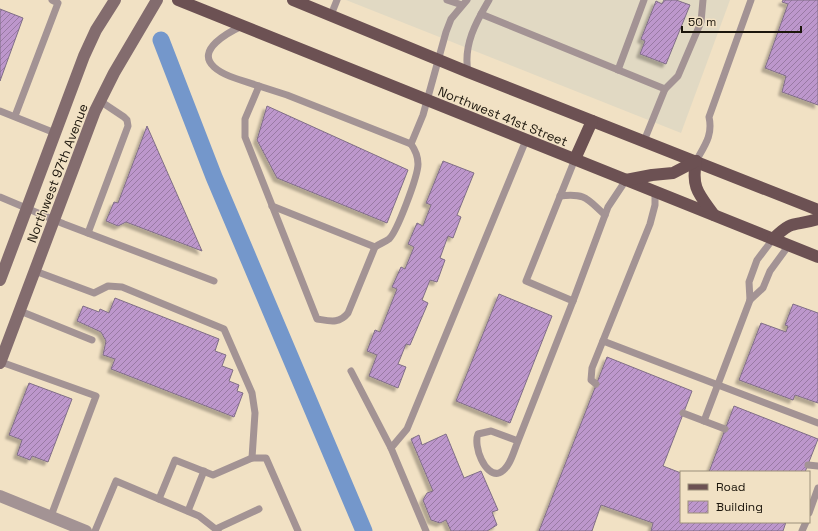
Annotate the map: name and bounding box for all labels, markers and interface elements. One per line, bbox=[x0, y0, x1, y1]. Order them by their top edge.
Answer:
scale bar bbox=[682, 8, 801, 34]
text: 50 m bbox=[688, 14, 716, 30]
street label: Northwest 41st Street bbox=[435, 83, 570, 150]
street label: Northwest 97th Avenue bbox=[23, 101, 92, 245]
legend bbox=[680, 471, 810, 523]
text: Road bbox=[716, 479, 745, 495]
text: Building bbox=[716, 499, 763, 515]

